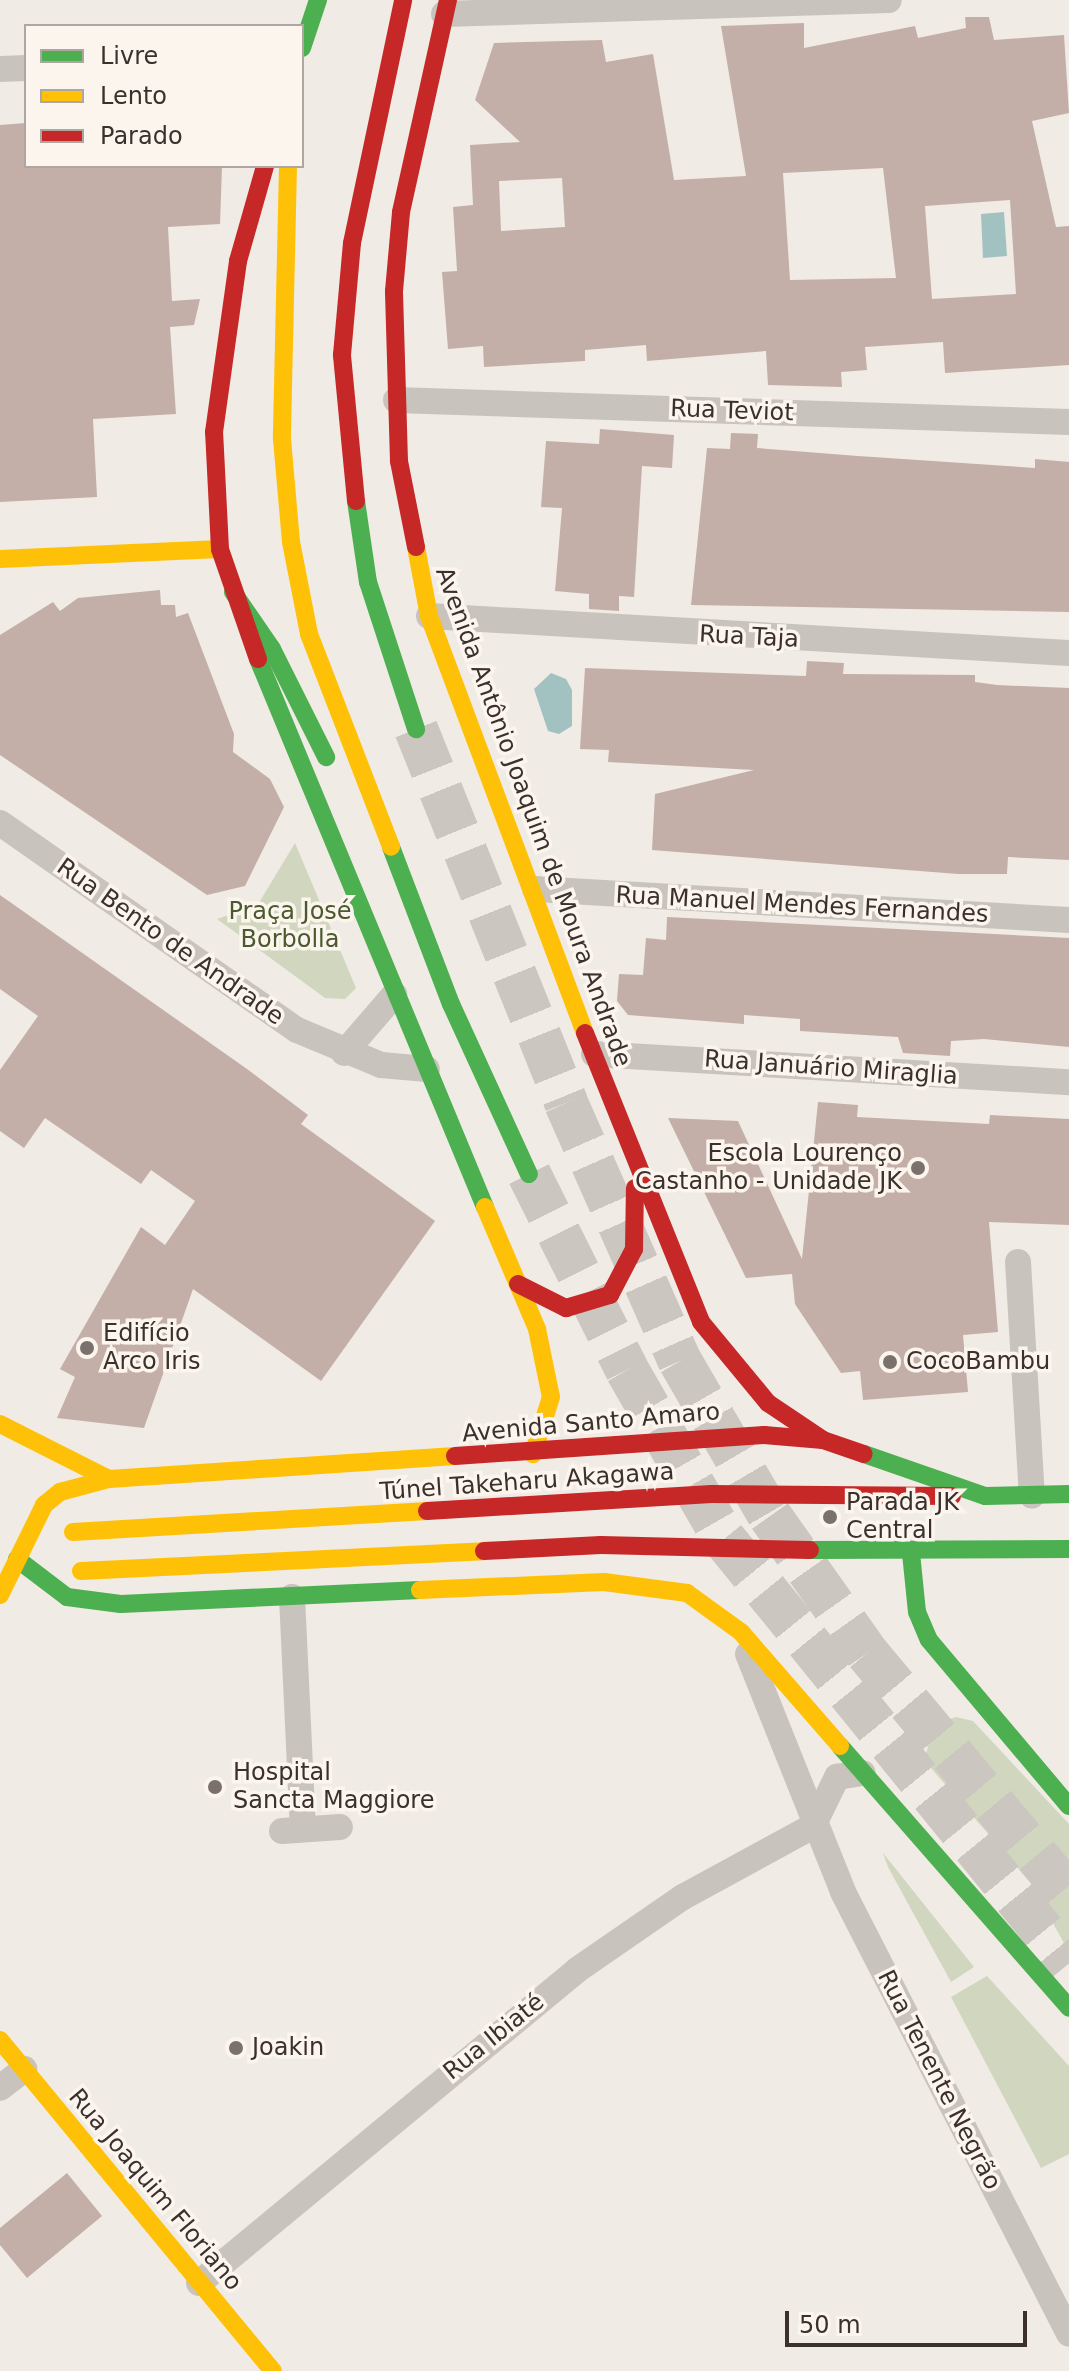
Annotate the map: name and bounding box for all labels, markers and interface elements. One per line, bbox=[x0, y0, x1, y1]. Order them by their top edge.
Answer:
legend bbox=[24, 24, 304, 168]
text: Livre bbox=[100, 42, 158, 70]
text: Lento bbox=[100, 82, 167, 110]
text: Parado bbox=[100, 122, 183, 150]
street label: Rua Teviot bbox=[670, 394, 794, 428]
street label: Avenida Antônio Joaquim de Moura Andrade bbox=[429, 563, 637, 1071]
street label: Rua Taja bbox=[698, 620, 800, 654]
street label: Rua Bento de Andrade bbox=[51, 853, 289, 1031]
street label: Rua Manuel Mendes Fernandes bbox=[615, 881, 989, 929]
park label: Praça José Borbolla bbox=[228, 898, 352, 954]
street label: Rua Januário Miraglia bbox=[703, 1045, 959, 1091]
place label: Escola Lourenço Castanho - Unidade JK bbox=[635, 1140, 902, 1196]
marker: Escola Lourenço Castanho - Unidade JK bbox=[909, 1159, 927, 1177]
place label: Edifício Arco Iris bbox=[103, 1320, 200, 1376]
marker: Edifício Arco Iris bbox=[78, 1339, 96, 1357]
place label: CocoBambu bbox=[906, 1348, 1050, 1376]
marker: CocoBambu bbox=[881, 1353, 899, 1371]
street label: Avenida Santo Amaro bbox=[461, 1397, 721, 1449]
street label: Túnel Takeharu Akagawa bbox=[379, 1457, 675, 1507]
place label: Parada JK Central bbox=[846, 1489, 959, 1545]
marker: Parada JK Central bbox=[821, 1508, 839, 1526]
place label: Hospital Sancta Maggiore bbox=[233, 1759, 434, 1815]
marker: Hospital Sancta Maggiore bbox=[204, 1776, 226, 1798]
street label: Rua Tenente Negrão bbox=[871, 1965, 1007, 2195]
street label: Rua Ibiaté bbox=[438, 1988, 550, 2086]
place label: Joakin bbox=[252, 2034, 324, 2062]
marker: Joakin bbox=[227, 2039, 245, 2057]
street label: Rua Joaquim Floriano bbox=[62, 2083, 248, 2297]
scale bar bbox=[789, 2295, 1031, 2345]
text: 50 m bbox=[799, 2311, 861, 2339]

